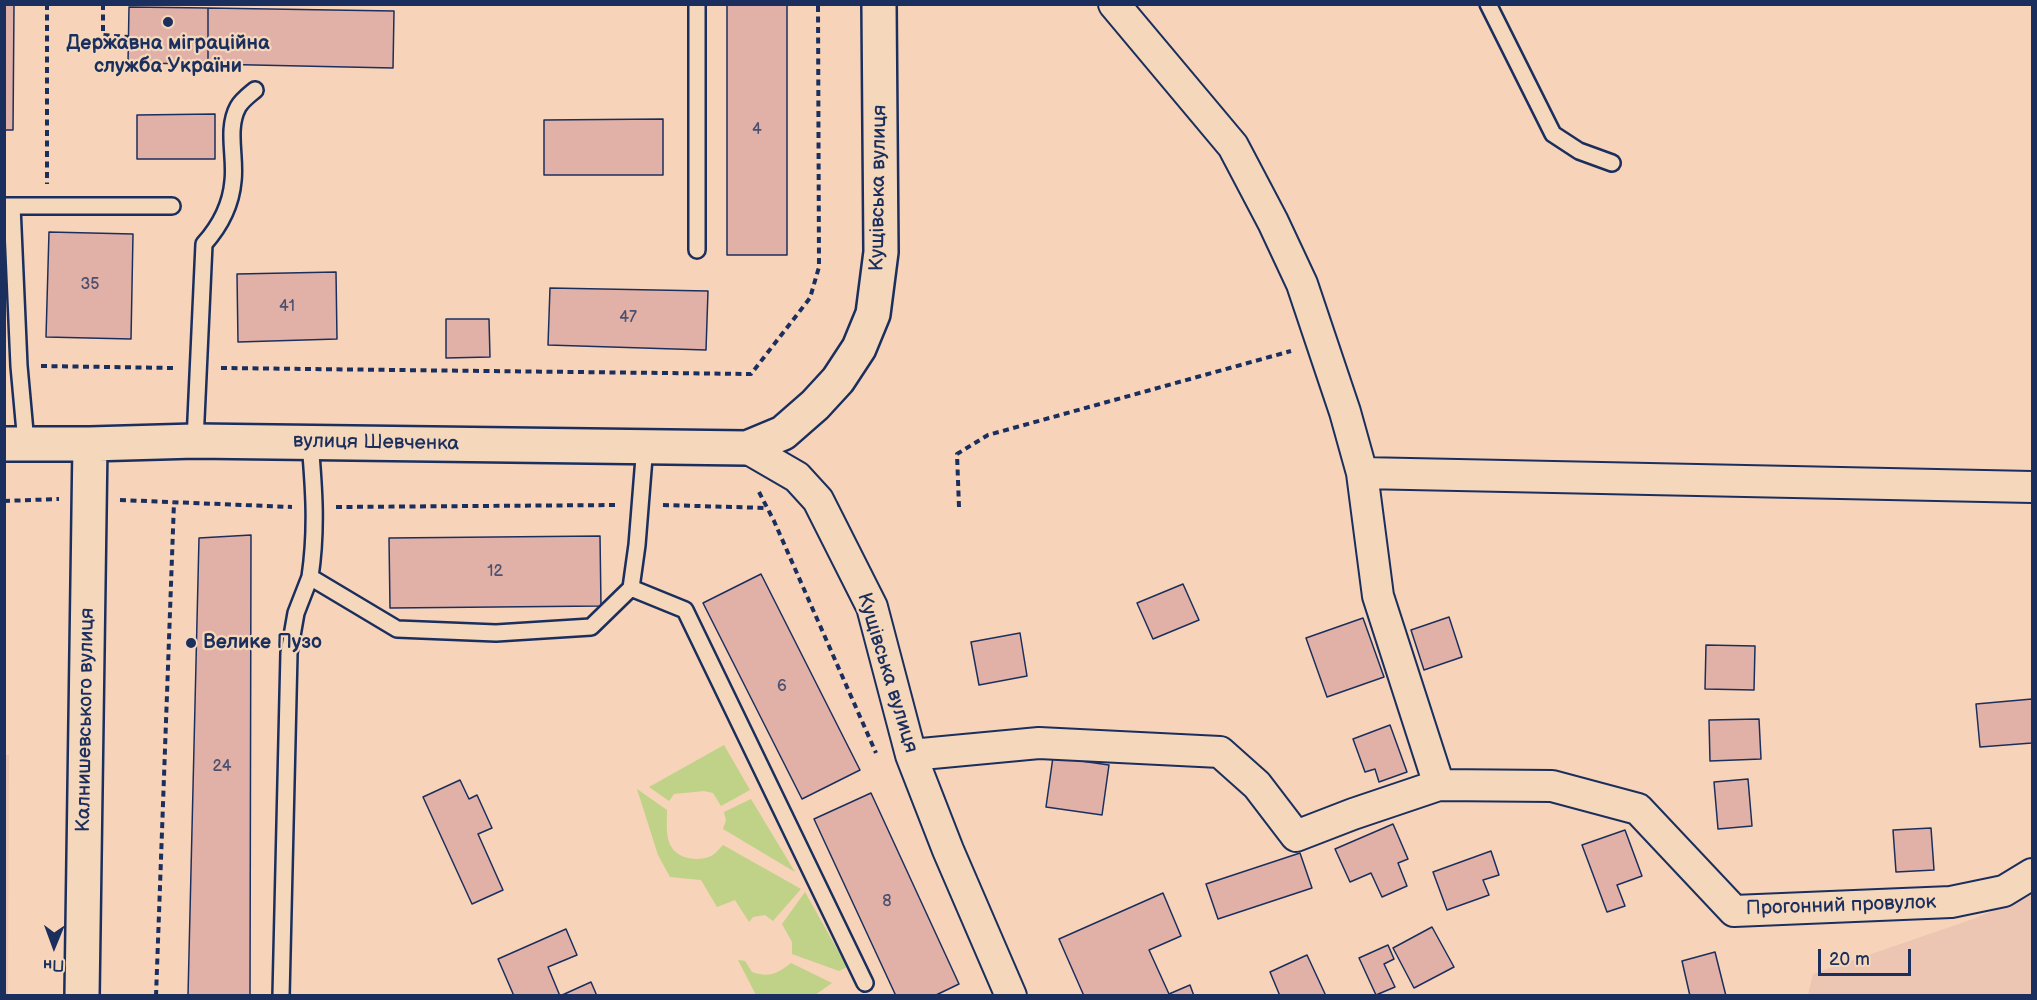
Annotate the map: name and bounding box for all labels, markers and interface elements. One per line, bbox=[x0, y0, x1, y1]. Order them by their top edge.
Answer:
marker: Державна міграційна служба України bbox=[161, 15, 175, 29]
place label: Державна міграційна служба України bbox=[66, 32, 270, 79]
street label: Кущівська вулиця bbox=[866, 105, 892, 271]
house number: 4 bbox=[752, 120, 762, 140]
house number: 35 bbox=[80, 275, 100, 295]
house number: 41 bbox=[279, 297, 295, 317]
house number: 47 bbox=[619, 308, 637, 328]
street label: вулиця Шевченка bbox=[293, 430, 459, 456]
house number: 12 bbox=[487, 562, 503, 582]
street label: Кущівська вулиця bbox=[851, 590, 923, 756]
street label: Калнишевського вулиця bbox=[72, 608, 100, 832]
place label: Велике Пузо bbox=[203, 631, 322, 655]
marker: Велике Пузо bbox=[184, 636, 198, 650]
house number: 6 bbox=[777, 677, 787, 697]
house number: 24 bbox=[213, 757, 231, 777]
street label: Прогонний провулок bbox=[1745, 891, 1937, 921]
house number: 8 bbox=[882, 892, 892, 912]
north arrow bbox=[24, 916, 84, 976]
scale bar bbox=[1821, 937, 1914, 975]
text: 20 m bbox=[1829, 949, 1870, 970]
text: Пн bbox=[43, 955, 65, 974]

